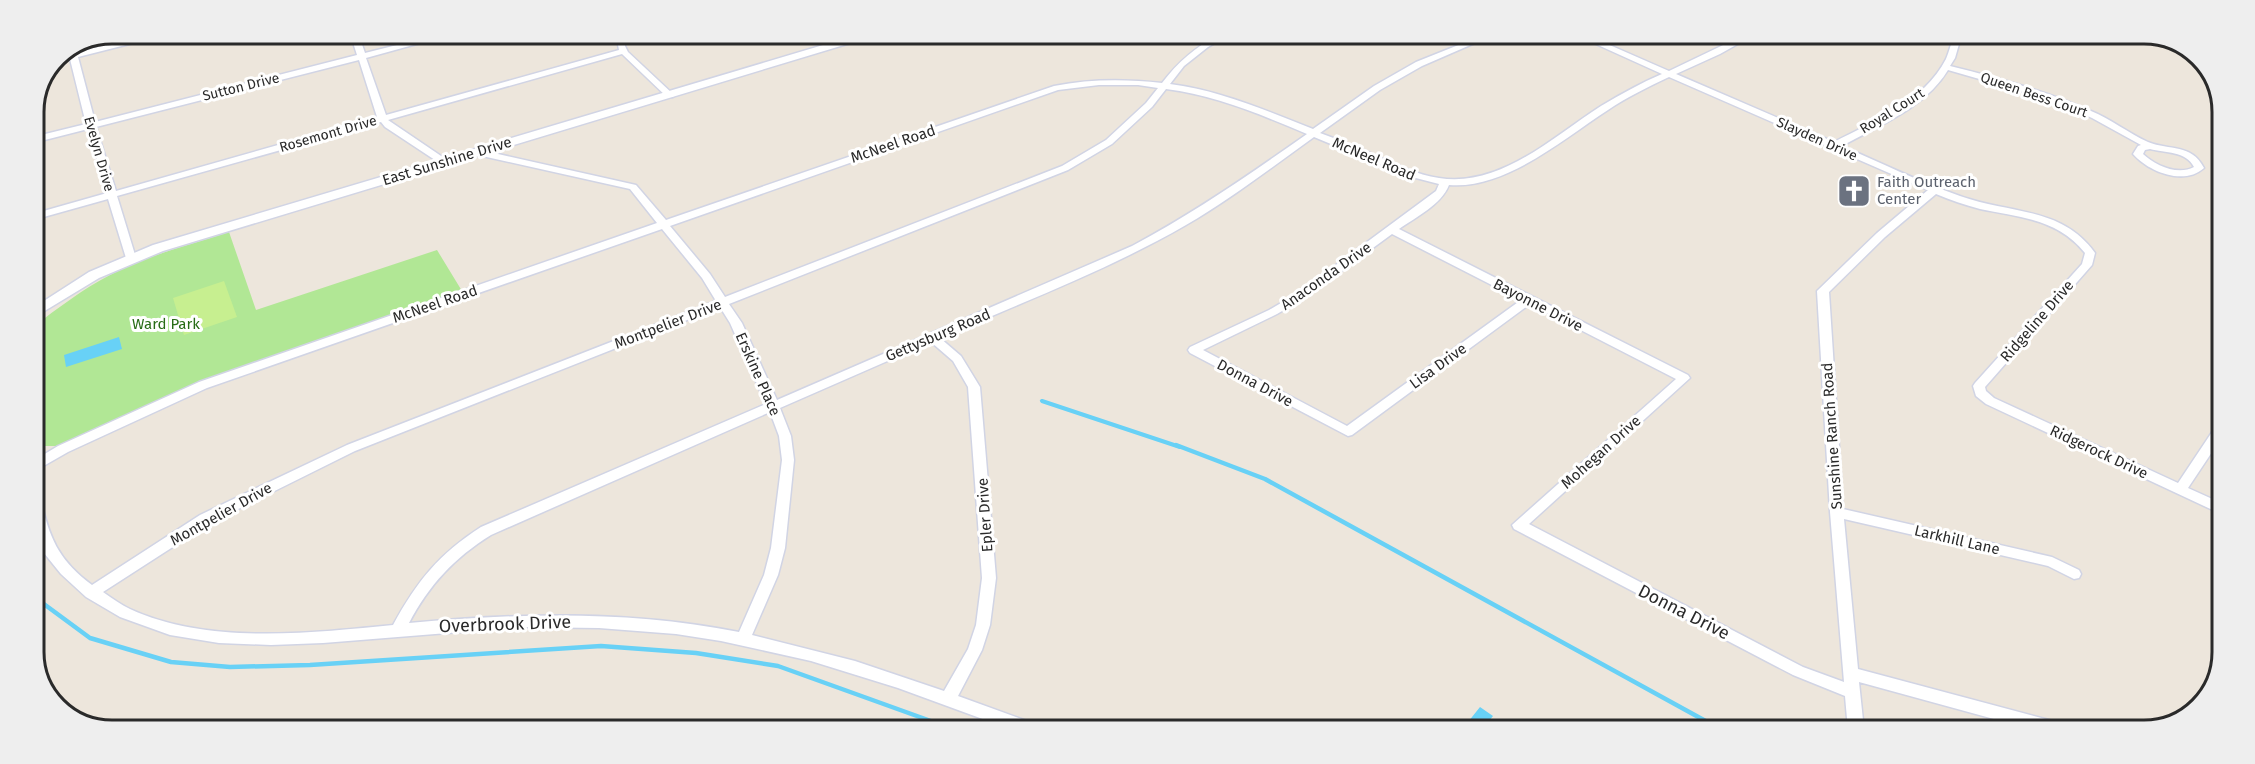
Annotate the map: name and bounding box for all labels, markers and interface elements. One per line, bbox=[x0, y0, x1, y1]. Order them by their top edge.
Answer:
street label: Sutton Drive bbox=[201, 69, 281, 105]
street label: Queen Bess Court bbox=[1978, 69, 2091, 122]
street label: Royal Court bbox=[1857, 84, 1928, 137]
street label: Rosemont Drive bbox=[277, 112, 379, 156]
street label: Slayden Drive bbox=[1774, 114, 1860, 164]
street label: Evelyn Drive bbox=[80, 115, 118, 193]
street label: McNeel Road bbox=[848, 121, 938, 167]
street label: East Sunshine Drive bbox=[380, 133, 514, 189]
street label: McNeel Road bbox=[1330, 133, 1418, 185]
church icon: Faith Outreach Center bbox=[1836, 173, 1872, 209]
place label: Faith Outreach Center bbox=[1877, 173, 1976, 208]
street label: Anaconda Drive bbox=[1277, 238, 1375, 314]
street label: Bayonne Drive bbox=[1490, 275, 1586, 335]
street label: Ridgeline Drive bbox=[1996, 276, 2078, 366]
street label: McNeel Road bbox=[390, 281, 480, 327]
street label: Montpelier Drive bbox=[612, 295, 724, 353]
street label: Gettysburg Road bbox=[883, 305, 993, 365]
park label: Ward Park bbox=[132, 315, 200, 333]
street label: Erskine Place bbox=[732, 330, 784, 418]
street label: Lisa Drive bbox=[1406, 339, 1470, 393]
street label: Donna Drive bbox=[1214, 355, 1296, 411]
street label: Sunshine Ranch Road bbox=[1818, 362, 1846, 510]
street label: Mohegan Drive bbox=[1557, 412, 1645, 492]
street label: Ridgerock Drive bbox=[2047, 421, 2151, 483]
street label: Epler Drive bbox=[973, 477, 997, 553]
street label: Montpelier Drive bbox=[167, 479, 275, 549]
street label: Larkhill Lane bbox=[1912, 521, 2002, 559]
street label: Donna Drive bbox=[1634, 580, 1734, 644]
street label: Overbrook Drive bbox=[438, 611, 572, 637]

